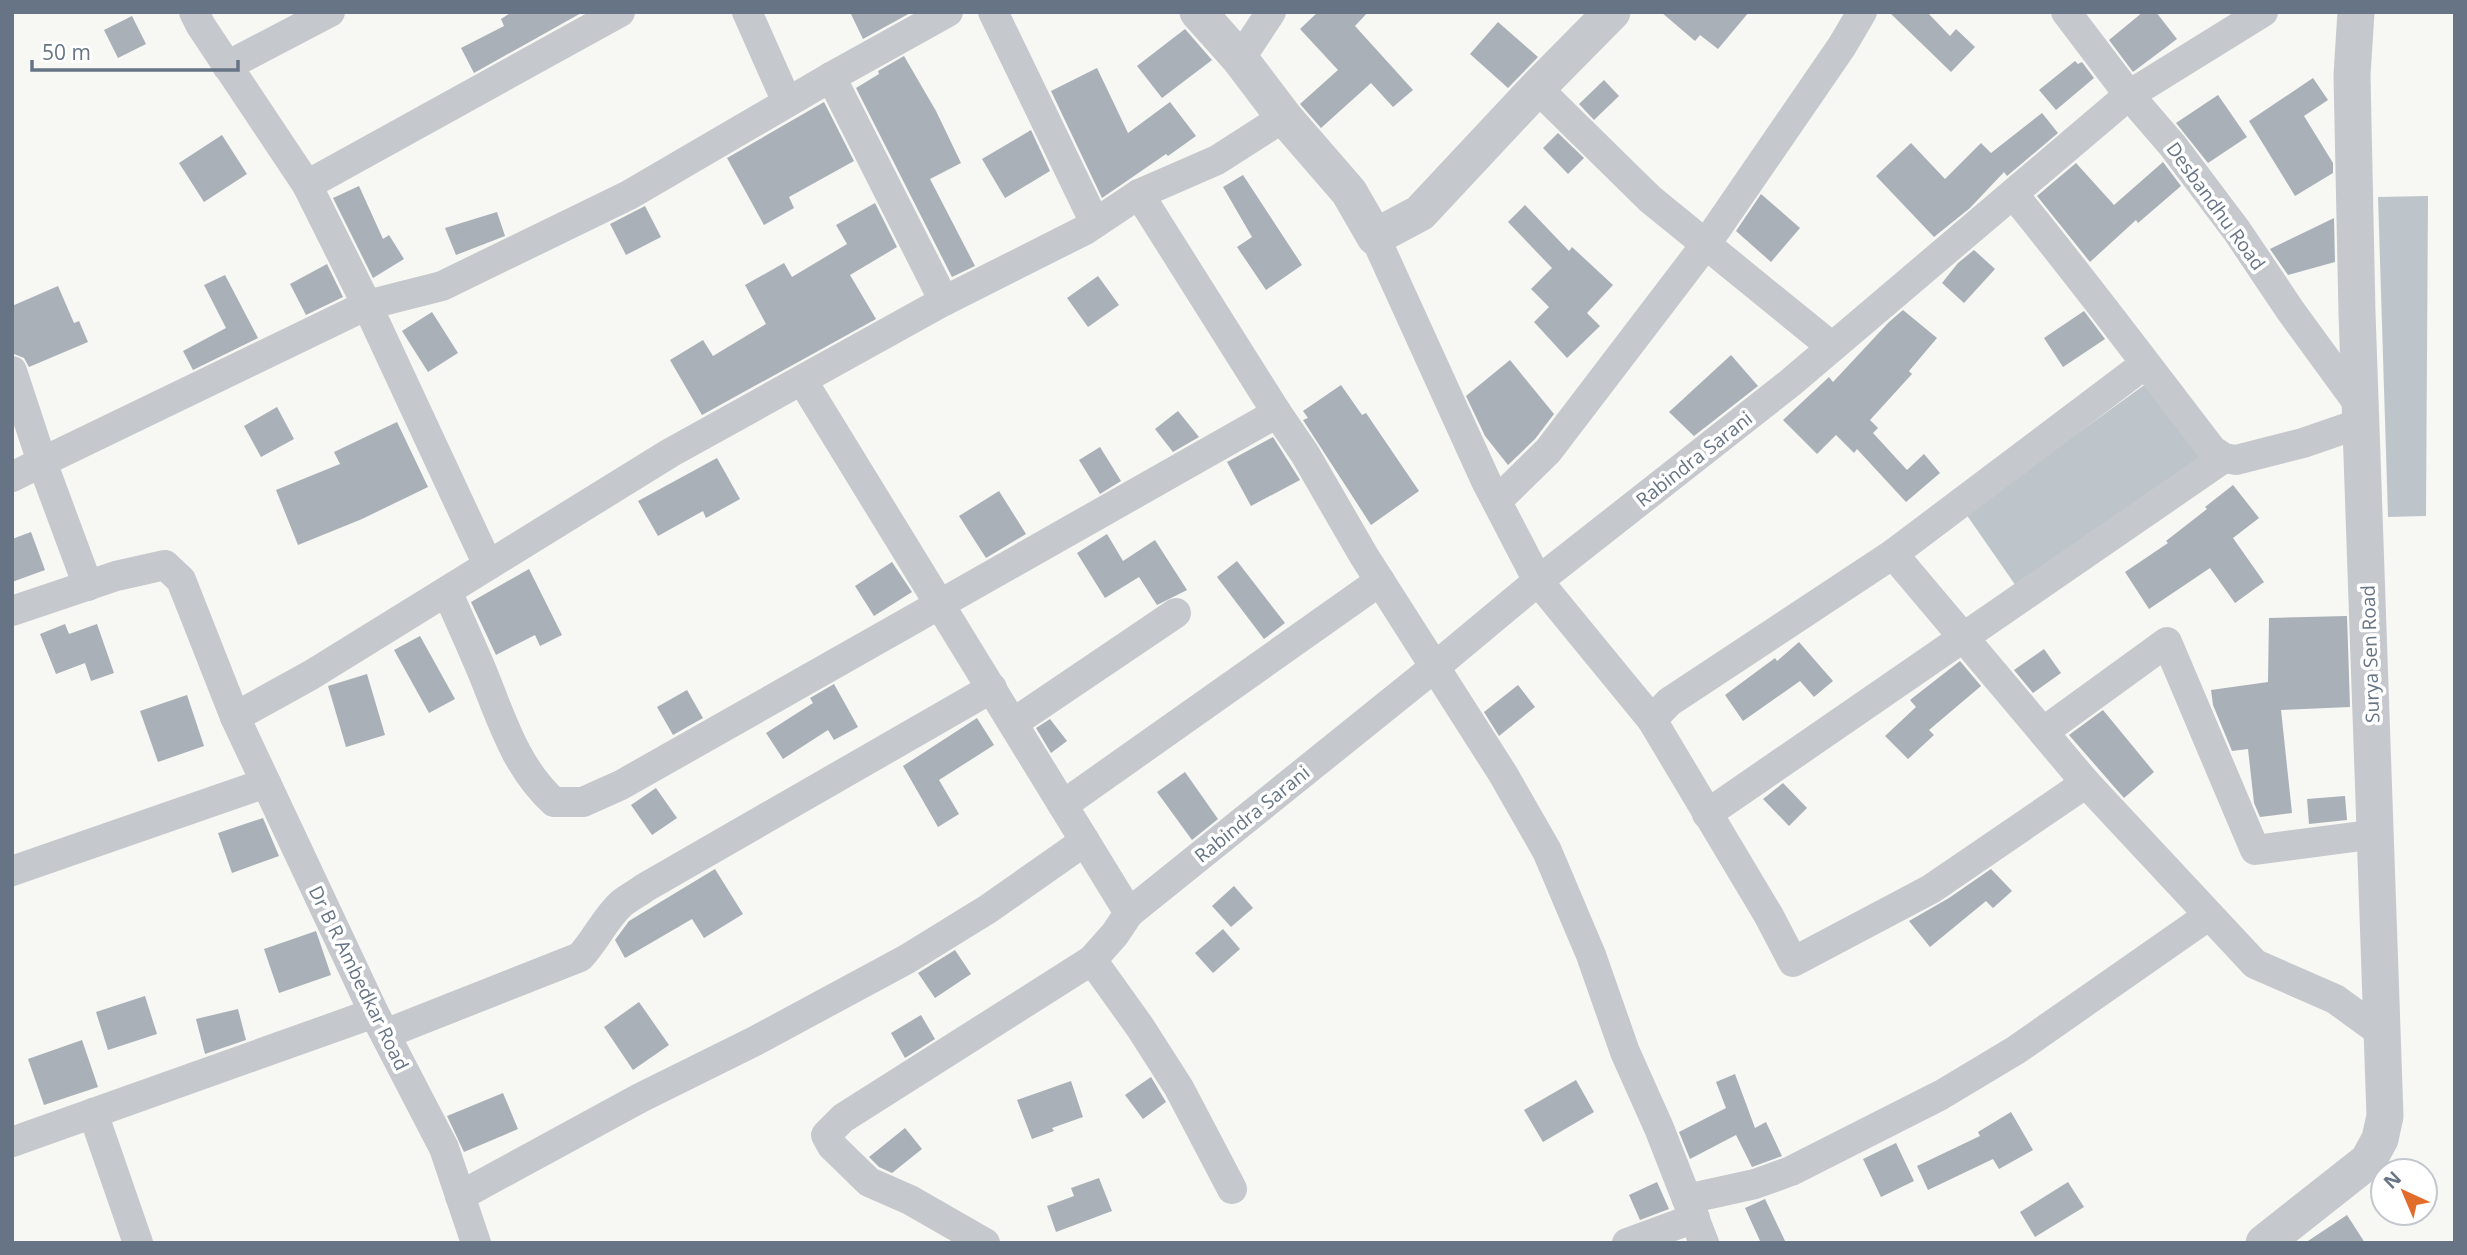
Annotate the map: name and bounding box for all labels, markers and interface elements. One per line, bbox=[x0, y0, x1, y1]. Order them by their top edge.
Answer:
scale bar bbox=[32, 28, 238, 72]
text: 50 m bbox=[42, 38, 91, 66]
street label: Desbandhu Road bbox=[2161, 137, 2271, 275]
street label: Rabindra Sarani bbox=[1630, 405, 1758, 513]
street label: Surya Sen Road bbox=[2355, 585, 2385, 723]
street label: Rabindra Sarani bbox=[1189, 760, 1315, 868]
street label: Dr B R Ambedkar Road bbox=[303, 881, 415, 1075]
north arrow bbox=[2369, 1157, 2439, 1227]
text: N bbox=[2378, 1165, 2407, 1194]

